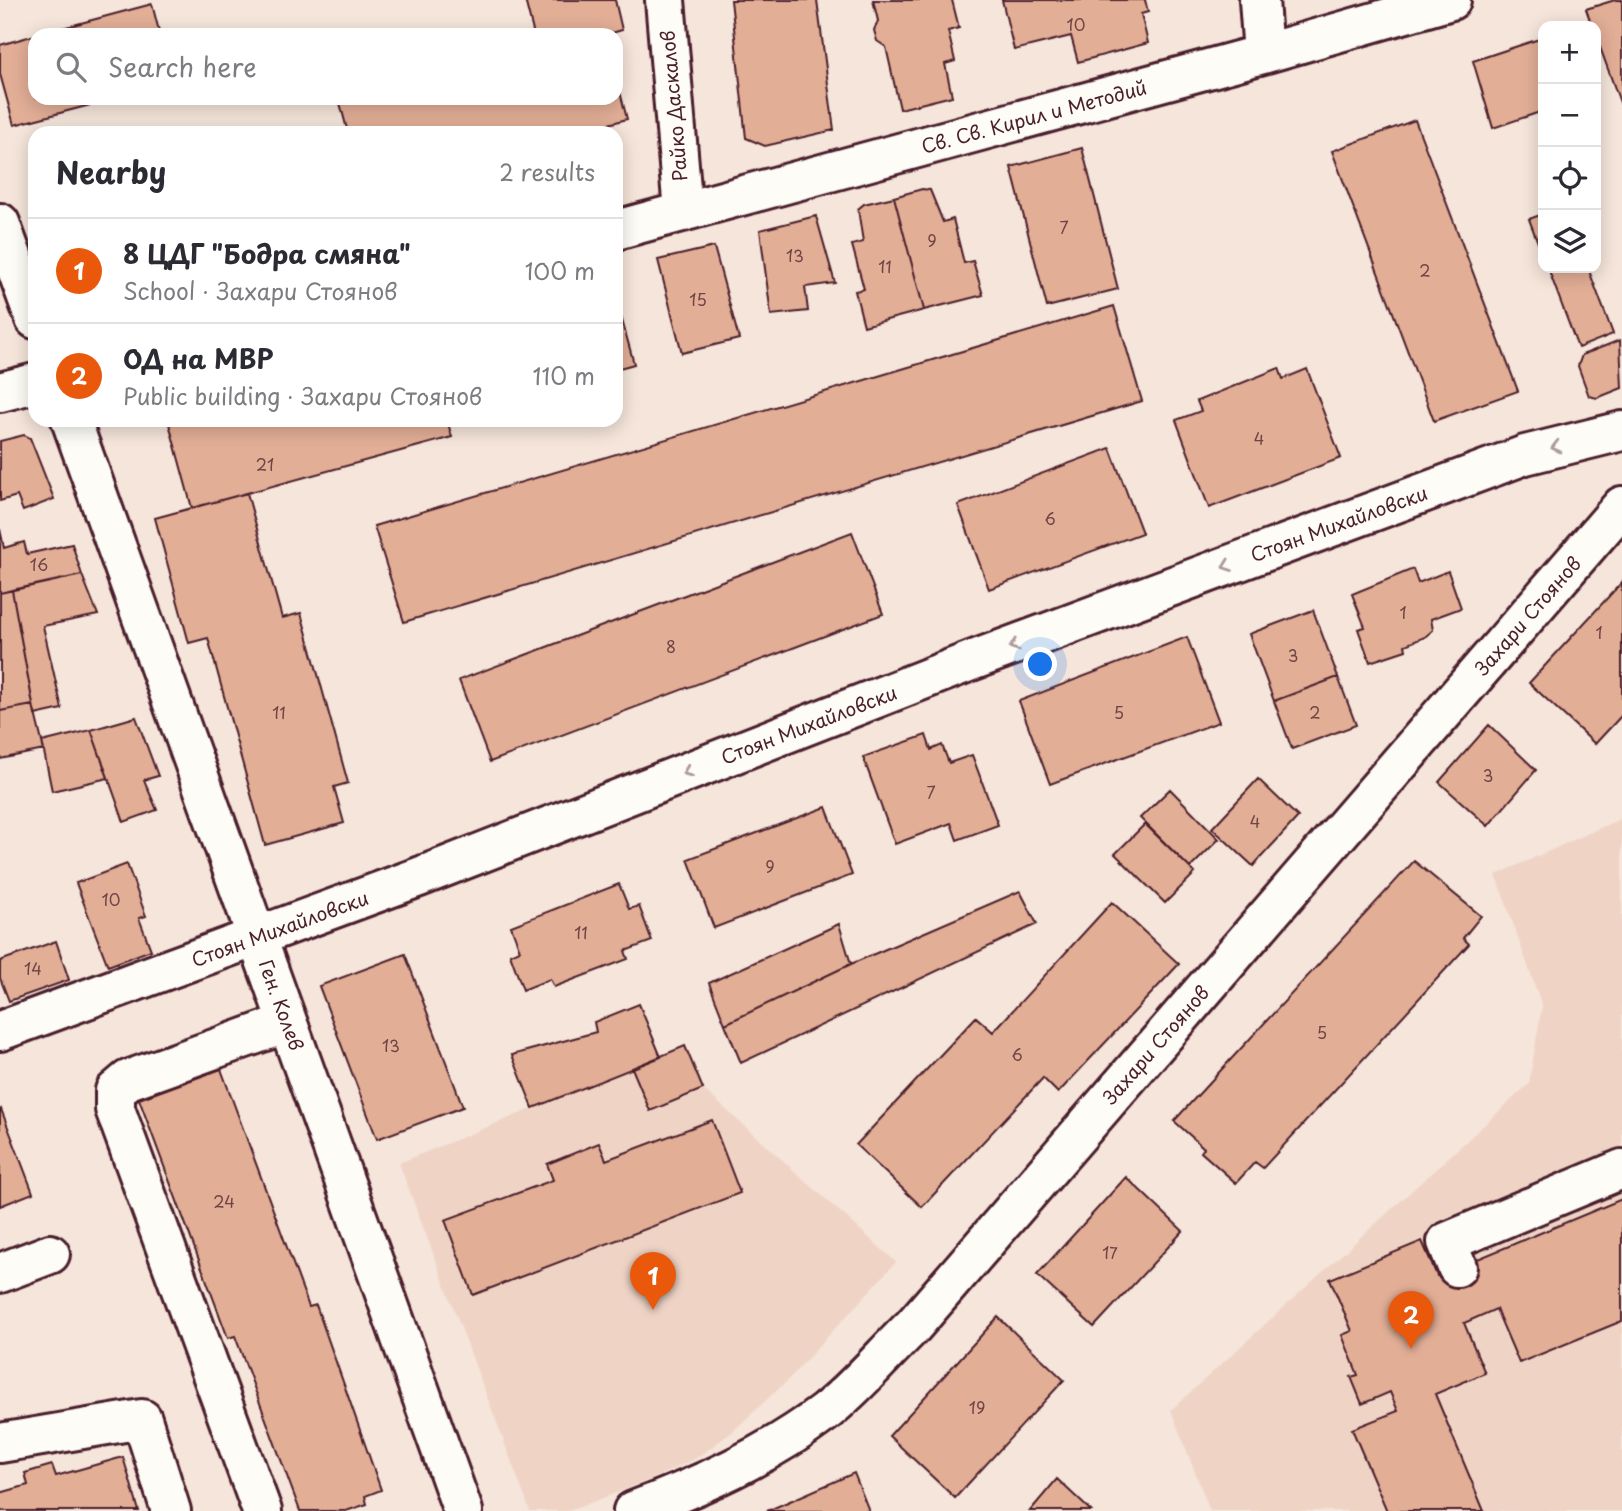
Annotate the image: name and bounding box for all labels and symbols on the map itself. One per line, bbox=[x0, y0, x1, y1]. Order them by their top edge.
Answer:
house number: 10 bbox=[1067, 12, 1085, 36]
street label: Райко Даскалов bbox=[652, 29, 694, 183]
street label: Св. Св. Кирил и Методий bbox=[918, 72, 1149, 160]
house number: 7 bbox=[1059, 215, 1069, 239]
house number: 9 bbox=[927, 228, 937, 252]
house number: 13 bbox=[786, 243, 804, 267]
house number: 11 bbox=[878, 254, 892, 278]
house number: 2 bbox=[1419, 258, 1431, 282]
house number: 15 bbox=[689, 287, 707, 311]
house number: 4 bbox=[1254, 426, 1264, 450]
one-way arrow bbox=[1550, 439, 1562, 454]
house number: 21 bbox=[256, 452, 274, 476]
street label: Стоян Михайловски bbox=[1246, 478, 1431, 568]
house number: 6 bbox=[1044, 506, 1056, 530]
street label: Захари Стоянов bbox=[1468, 550, 1587, 681]
house number: 16 bbox=[30, 552, 48, 576]
one-way arrow bbox=[1221, 558, 1233, 572]
house number: 1 bbox=[1399, 600, 1407, 624]
house number: 1 bbox=[1595, 620, 1603, 644]
house number: 8 bbox=[666, 634, 676, 658]
one-way arrow bbox=[1008, 637, 1020, 651]
house number: 3 bbox=[1288, 643, 1298, 667]
your location bbox=[1023, 647, 1057, 681]
street label: Стоян Михайловски bbox=[717, 678, 901, 771]
house number: 11 bbox=[272, 700, 286, 724]
house number: 5 bbox=[1114, 700, 1124, 724]
house number: 2 bbox=[1309, 700, 1321, 724]
house number: 3 bbox=[1483, 763, 1493, 787]
one-way arrow bbox=[682, 764, 694, 778]
house number: 7 bbox=[926, 780, 936, 804]
house number: 4 bbox=[1250, 809, 1260, 833]
house number: 9 bbox=[765, 854, 775, 878]
street label: Стоян Михайловски bbox=[187, 883, 372, 973]
house number: 10 bbox=[102, 887, 120, 911]
house number: 11 bbox=[574, 920, 588, 944]
street label: Ген. Колев bbox=[253, 955, 311, 1054]
house number: 14 bbox=[24, 956, 42, 980]
street label: Захари Стоянов bbox=[1096, 979, 1215, 1110]
house number: 5 bbox=[1317, 1020, 1327, 1044]
house number: 13 bbox=[382, 1033, 400, 1057]
house number: 6 bbox=[1011, 1042, 1023, 1066]
house number: 24 bbox=[213, 1189, 235, 1213]
house number: 17 bbox=[1102, 1240, 1118, 1264]
pin: 1 bbox=[630, 1252, 676, 1310]
pin: 2 bbox=[1388, 1291, 1434, 1349]
house number: 19 bbox=[969, 1395, 985, 1419]

